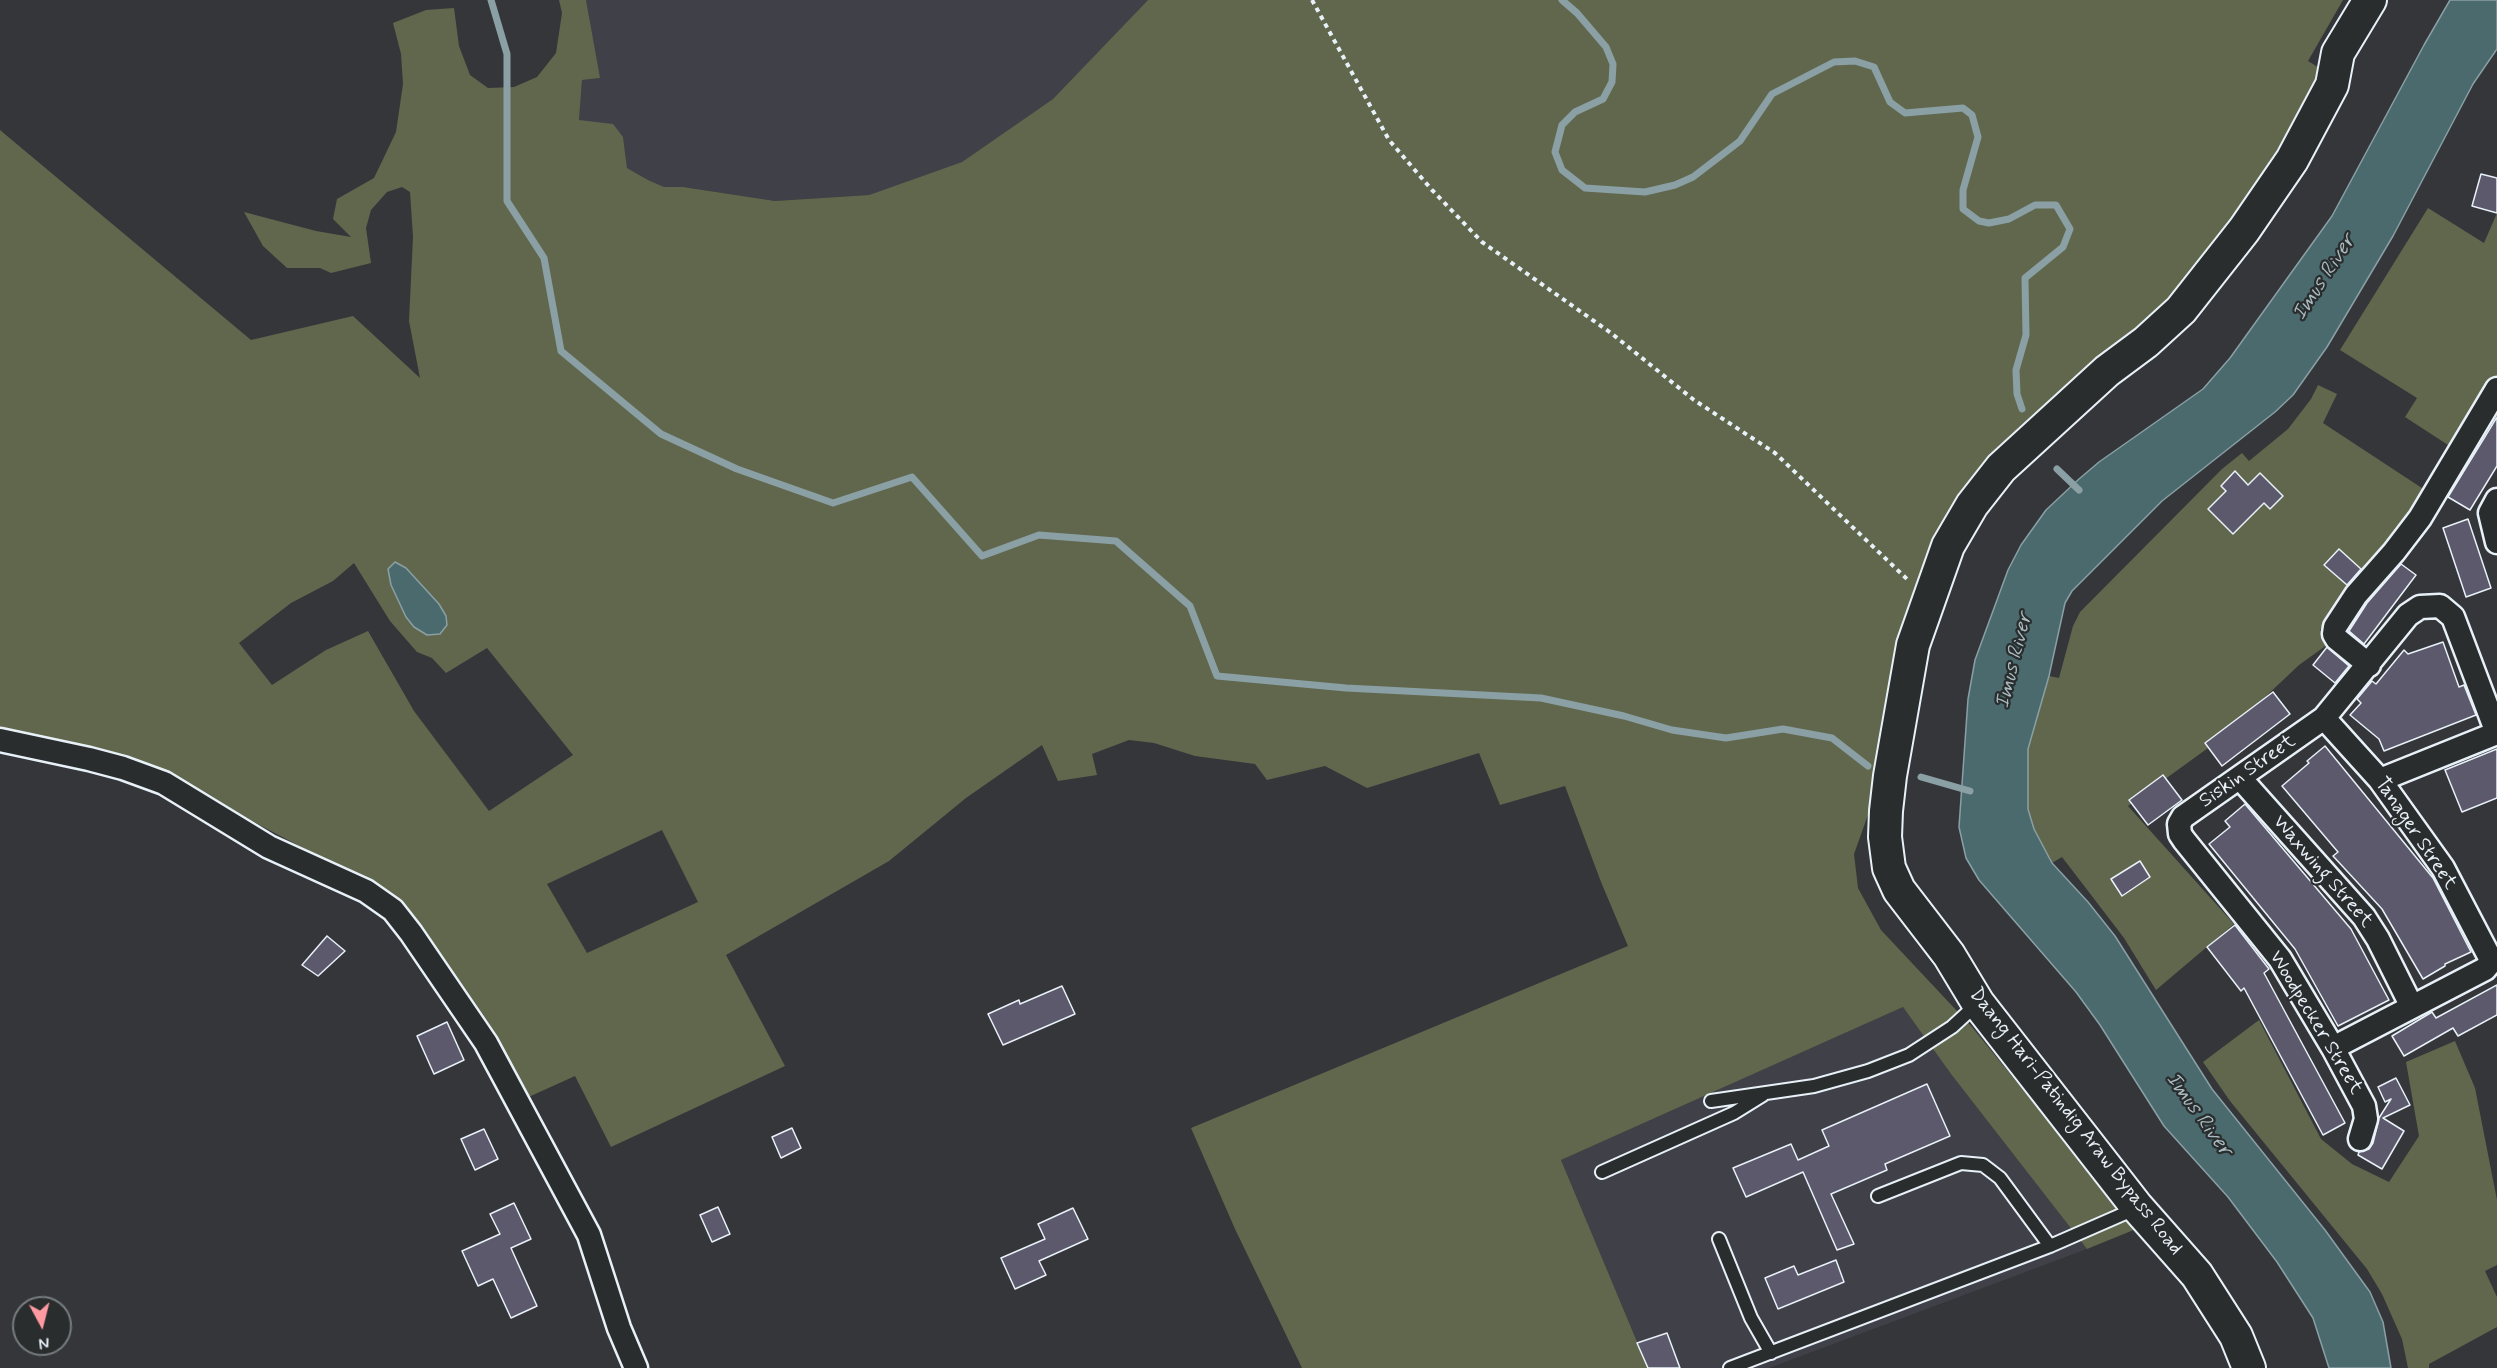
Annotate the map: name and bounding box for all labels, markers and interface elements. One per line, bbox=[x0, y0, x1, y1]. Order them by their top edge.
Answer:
water label: Imus River bbox=[2288, 230, 2362, 326]
water label: Imus River bbox=[1991, 611, 2039, 711]
street label: Siskin Street bbox=[2195, 730, 2301, 814]
street label: Tanager Street bbox=[2369, 773, 2461, 895]
street label: Waxwing Street bbox=[2267, 811, 2377, 933]
street label: Woodpecker Street bbox=[2263, 947, 2367, 1099]
street label: Daang Hari-Patindig Araw Bypass Road bbox=[1963, 983, 2187, 1261]
water label: Imus River bbox=[2159, 1068, 2237, 1162]
north arrow bbox=[12, 1296, 72, 1356]
text: N bbox=[37, 1331, 51, 1353]

